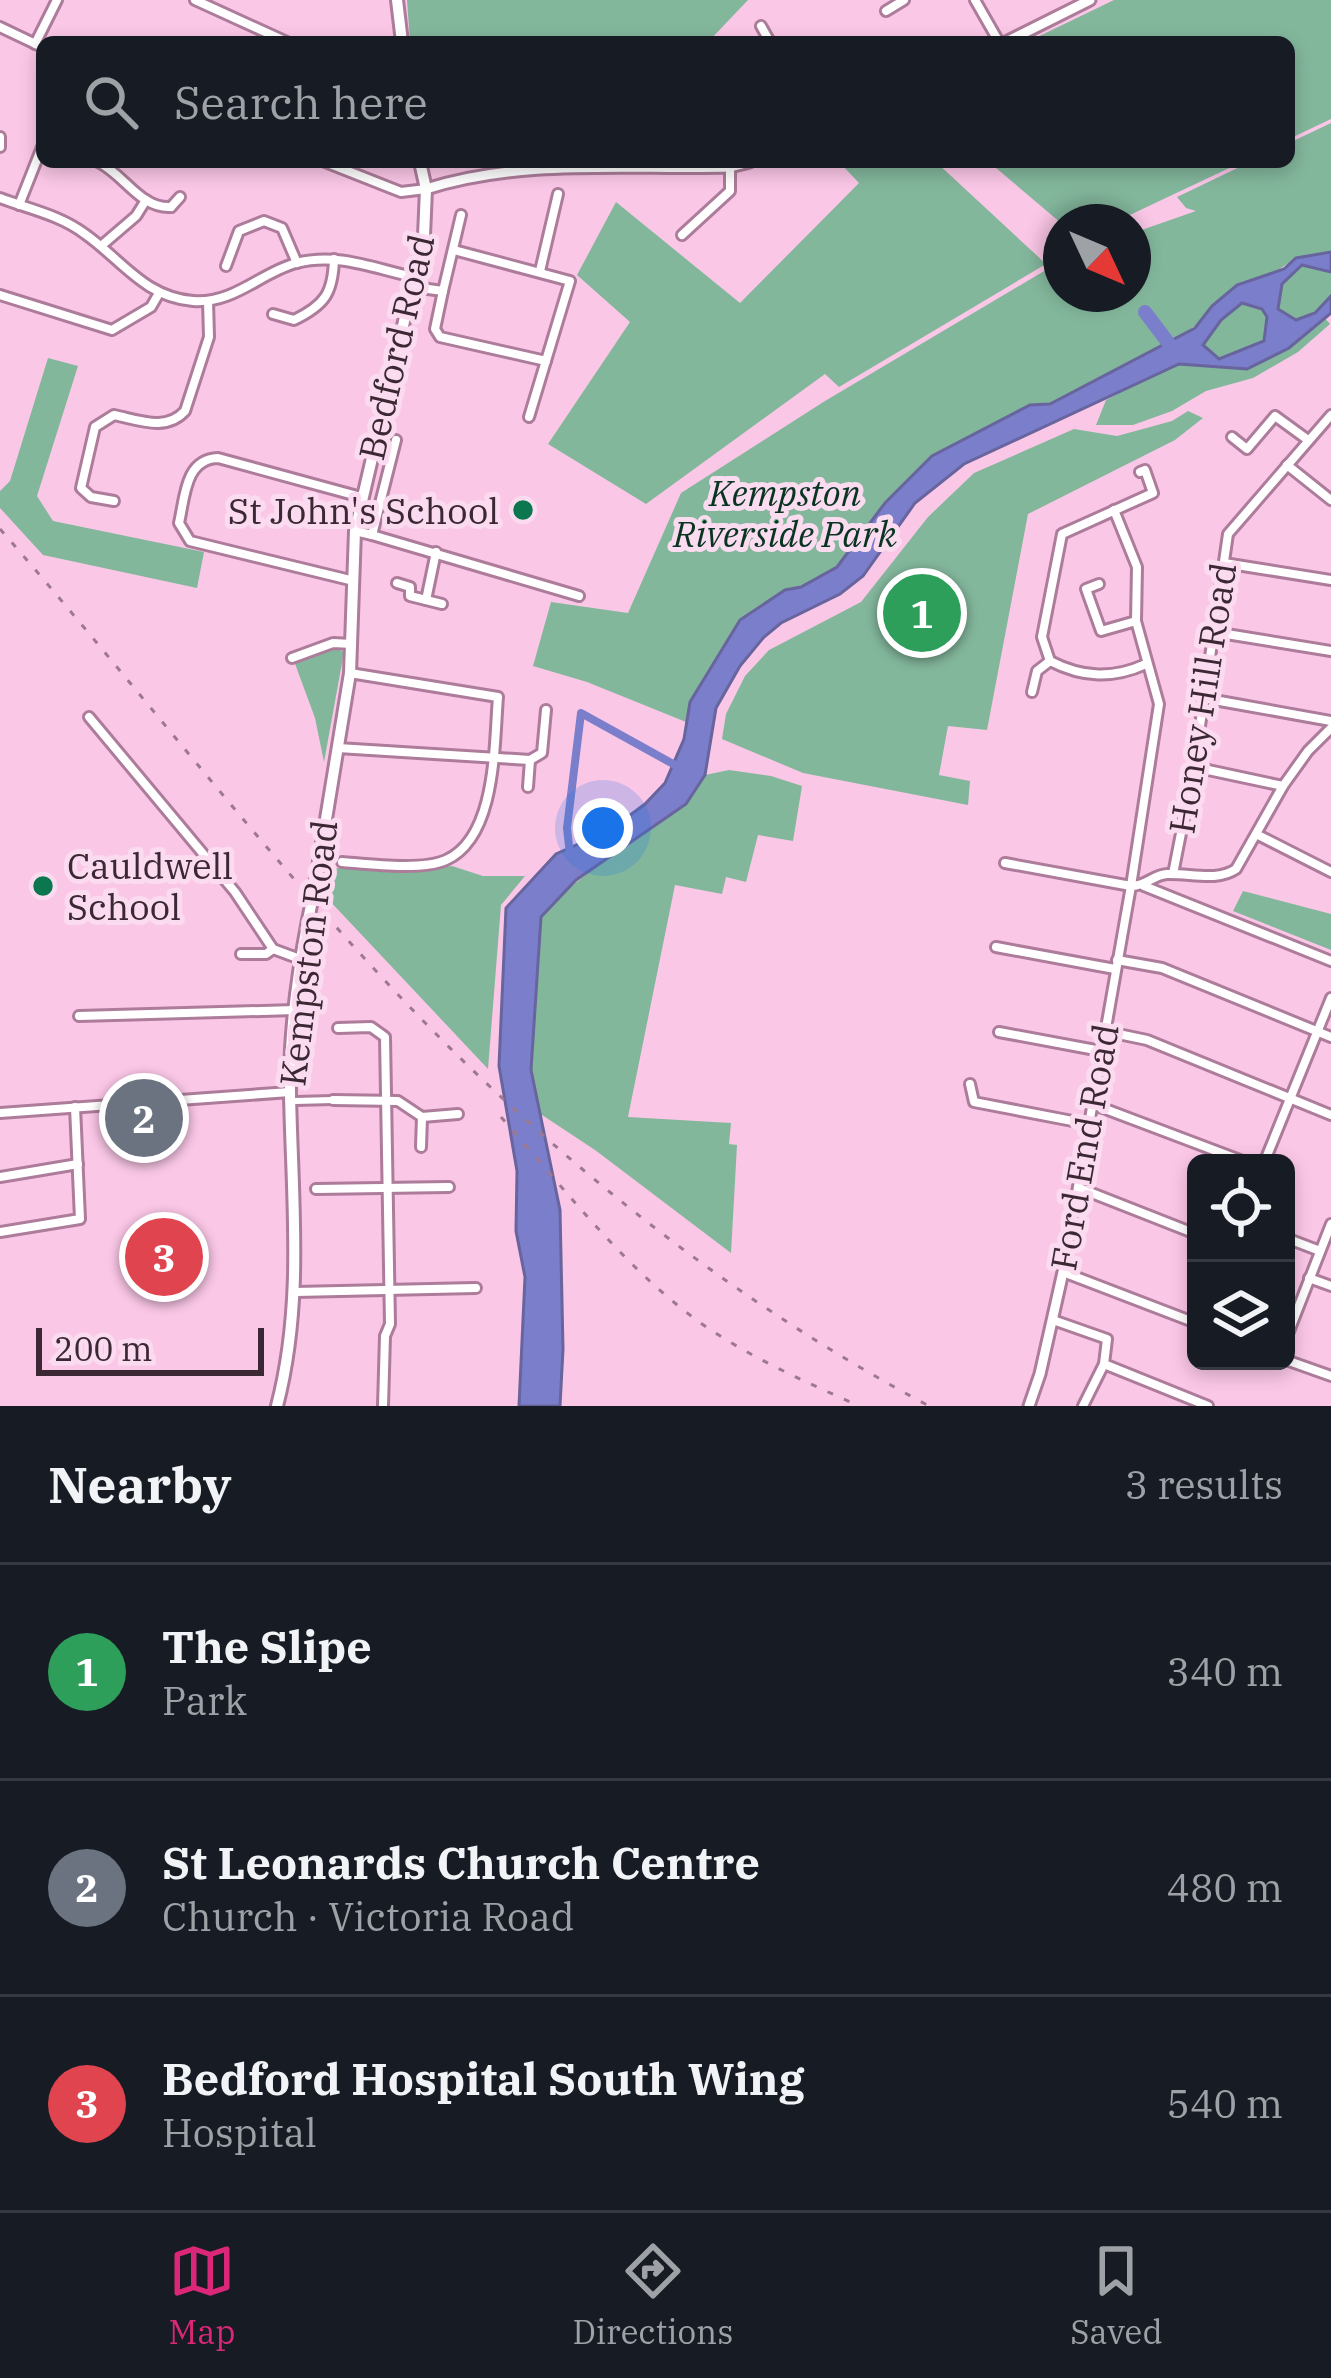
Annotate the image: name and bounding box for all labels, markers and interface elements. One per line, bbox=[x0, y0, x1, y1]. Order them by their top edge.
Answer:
search box bbox=[36, 36, 1295, 168]
icon: search bbox=[78, 69, 144, 135]
text: Search here bbox=[174, 73, 428, 131]
north arrow bbox=[1043, 204, 1151, 312]
street label: Bedford Road bbox=[347, 230, 445, 464]
park label: Kempston Riverside Park bbox=[672, 469, 898, 557]
place label: St John's School bbox=[228, 487, 499, 534]
marker: St John's School bbox=[510, 497, 536, 523]
street label: Honey Hill Road bbox=[1157, 559, 1247, 837]
pin: 1 bbox=[883, 568, 961, 658]
your location bbox=[573, 798, 633, 858]
street label: Kempston Road bbox=[268, 817, 348, 1089]
place label: Cauldwell School bbox=[67, 842, 233, 930]
marker: Cauldwell School bbox=[30, 873, 56, 899]
street label: Ford End Road bbox=[1039, 1020, 1129, 1274]
pin: 2 bbox=[105, 1073, 183, 1163]
map controls bbox=[1187, 1154, 1295, 1370]
button: locate bbox=[1187, 1154, 1295, 1262]
pin: 3 bbox=[125, 1212, 203, 1302]
button: layers bbox=[1187, 1262, 1295, 1370]
scale bar bbox=[36, 1322, 264, 1375]
text: 200 m bbox=[54, 1327, 153, 1370]
text: Nearby bbox=[48, 1451, 232, 1517]
text: 3 results bbox=[1125, 1459, 1283, 1510]
text: The Slipe bbox=[162, 1617, 372, 1675]
text: 1 bbox=[75, 1646, 99, 1697]
text: 340 m bbox=[1167, 1646, 1283, 1697]
text: Park bbox=[162, 1675, 247, 1726]
text: St Leonards Church Centre bbox=[162, 1833, 760, 1891]
text: 2 bbox=[75, 1862, 99, 1913]
text: 480 m bbox=[1167, 1862, 1283, 1913]
text: Church · Victoria Road bbox=[162, 1891, 574, 1942]
text: Bedford Hospital South Wing bbox=[162, 2049, 805, 2107]
text: 3 bbox=[75, 2078, 99, 2129]
text: 540 m bbox=[1167, 2078, 1283, 2129]
text: Hospital bbox=[162, 2107, 317, 2158]
tab: Map bbox=[168, 2238, 235, 2353]
tab: Directions bbox=[572, 2238, 733, 2353]
tab: Saved bbox=[1070, 2238, 1163, 2353]

